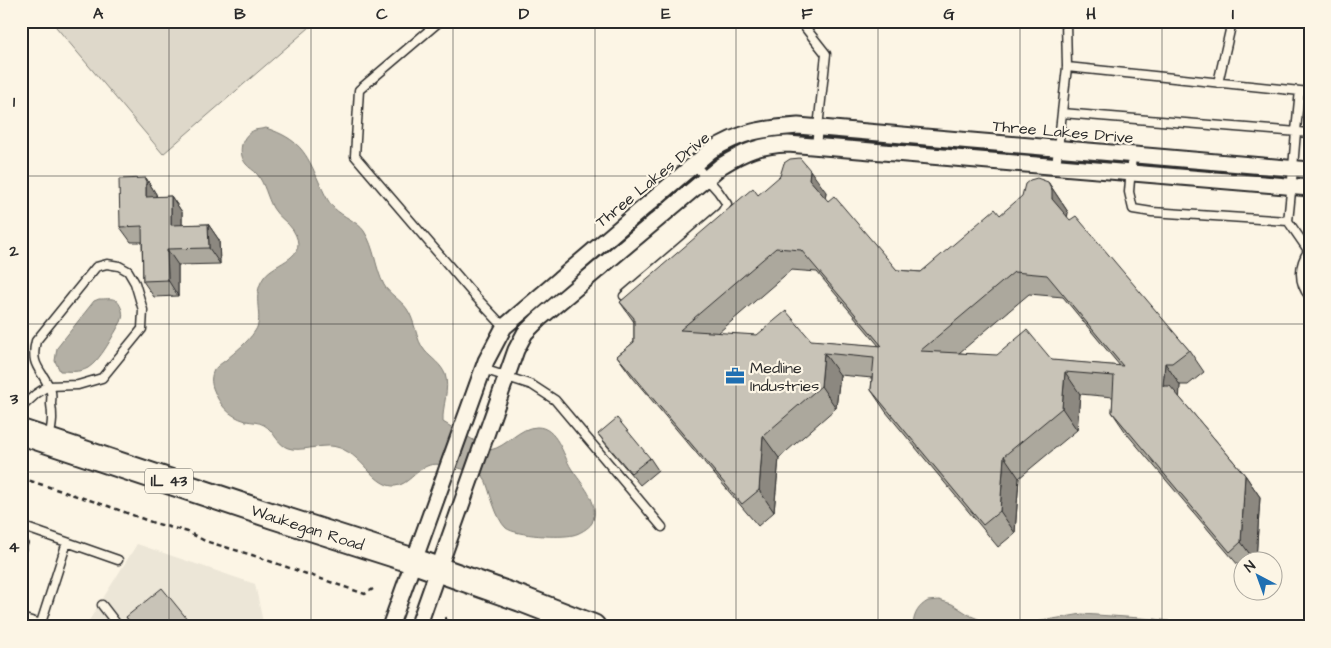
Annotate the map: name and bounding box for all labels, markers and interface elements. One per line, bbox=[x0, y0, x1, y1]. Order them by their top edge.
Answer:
text: A bbox=[93, 3, 104, 25]
text: B bbox=[234, 3, 246, 25]
text: C bbox=[376, 3, 388, 25]
text: D bbox=[519, 3, 530, 25]
text: E bbox=[661, 3, 671, 25]
text: F bbox=[801, 3, 813, 25]
text: G bbox=[943, 3, 955, 25]
text: H bbox=[1086, 3, 1096, 25]
text: I bbox=[1232, 3, 1234, 25]
text: 1 bbox=[13, 91, 16, 113]
street label: Three Lakes Drive bbox=[992, 115, 1135, 149]
street label: Three Lakes Drive bbox=[591, 127, 715, 233]
text: 2 bbox=[8, 240, 19, 262]
place label: Medline Industries bbox=[750, 357, 819, 397]
office icon: Medline Industries bbox=[724, 365, 746, 387]
text: 3 bbox=[9, 388, 19, 410]
road number: IL 43 bbox=[145, 468, 193, 494]
street label: Waukegan Road bbox=[248, 499, 367, 556]
text: 4 bbox=[9, 536, 20, 558]
north arrow bbox=[1234, 550, 1284, 600]
text: N bbox=[1240, 556, 1260, 577]

